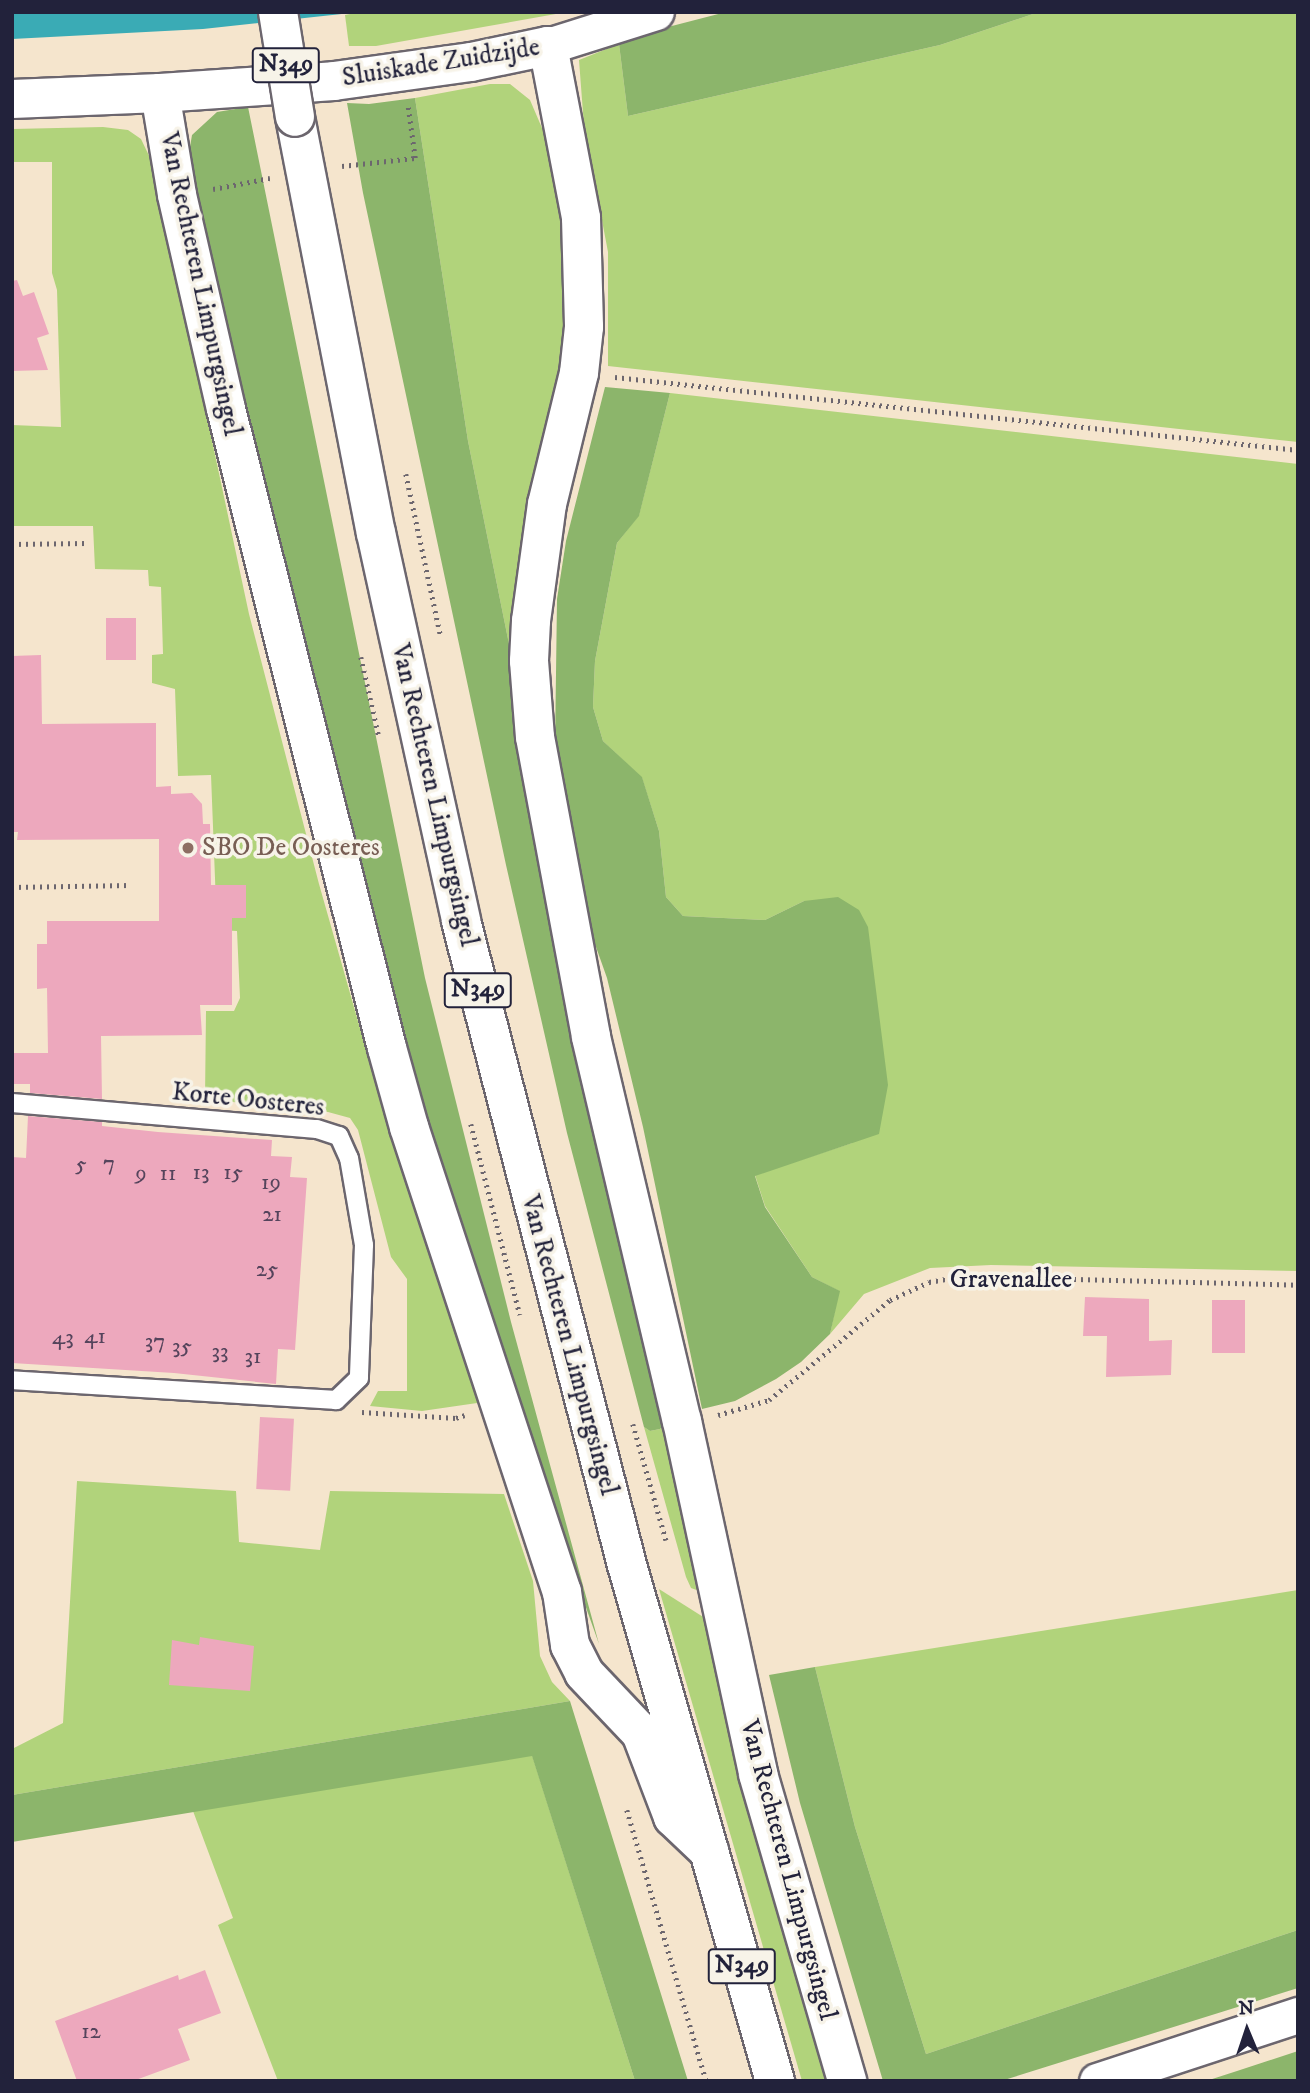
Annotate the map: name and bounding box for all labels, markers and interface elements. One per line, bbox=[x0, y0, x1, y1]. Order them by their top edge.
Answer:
street label: Sluiskade Zuidzijde bbox=[340, 32, 542, 94]
road number: N349 bbox=[251, 44, 321, 86]
street label: Van Rechteren Limpurgsingel bbox=[153, 129, 247, 439]
street label: Van Rechteren Limpurgsingel bbox=[384, 641, 484, 949]
place label: SBO De Oosteres bbox=[202, 832, 380, 864]
marker: SBO De Oosteres bbox=[180, 840, 196, 856]
road number: N349 bbox=[443, 970, 513, 1010]
street label: Korte Oosteres bbox=[170, 1076, 326, 1124]
house number: 7 bbox=[103, 1150, 115, 1178]
house number: 5 bbox=[75, 1151, 87, 1179]
house number: 13 bbox=[192, 1159, 210, 1187]
house number: 15 bbox=[223, 1159, 243, 1187]
house number: 9 bbox=[135, 1160, 147, 1188]
house number: 11 bbox=[160, 1160, 176, 1188]
house number: 19 bbox=[261, 1169, 281, 1197]
street label: Van Rechteren Limpurgsingel bbox=[514, 1192, 624, 1498]
house number: 21 bbox=[262, 1201, 282, 1229]
house number: 25 bbox=[256, 1256, 278, 1284]
street label: Gravenallee bbox=[950, 1264, 1072, 1296]
house number: 41 bbox=[84, 1323, 106, 1351]
house number: 43 bbox=[52, 1324, 74, 1352]
house number: 37 bbox=[145, 1328, 165, 1356]
house number: 35 bbox=[172, 1333, 192, 1361]
house number: 33 bbox=[211, 1338, 229, 1366]
house number: 31 bbox=[244, 1343, 262, 1371]
street label: Van Rechteren Limpurgsingel bbox=[733, 1717, 843, 2023]
road number: N349 bbox=[707, 1945, 777, 1986]
north arrow bbox=[1212, 1995, 1282, 2065]
text: N bbox=[1238, 1997, 1254, 2020]
house number: 12 bbox=[81, 2018, 101, 2046]

